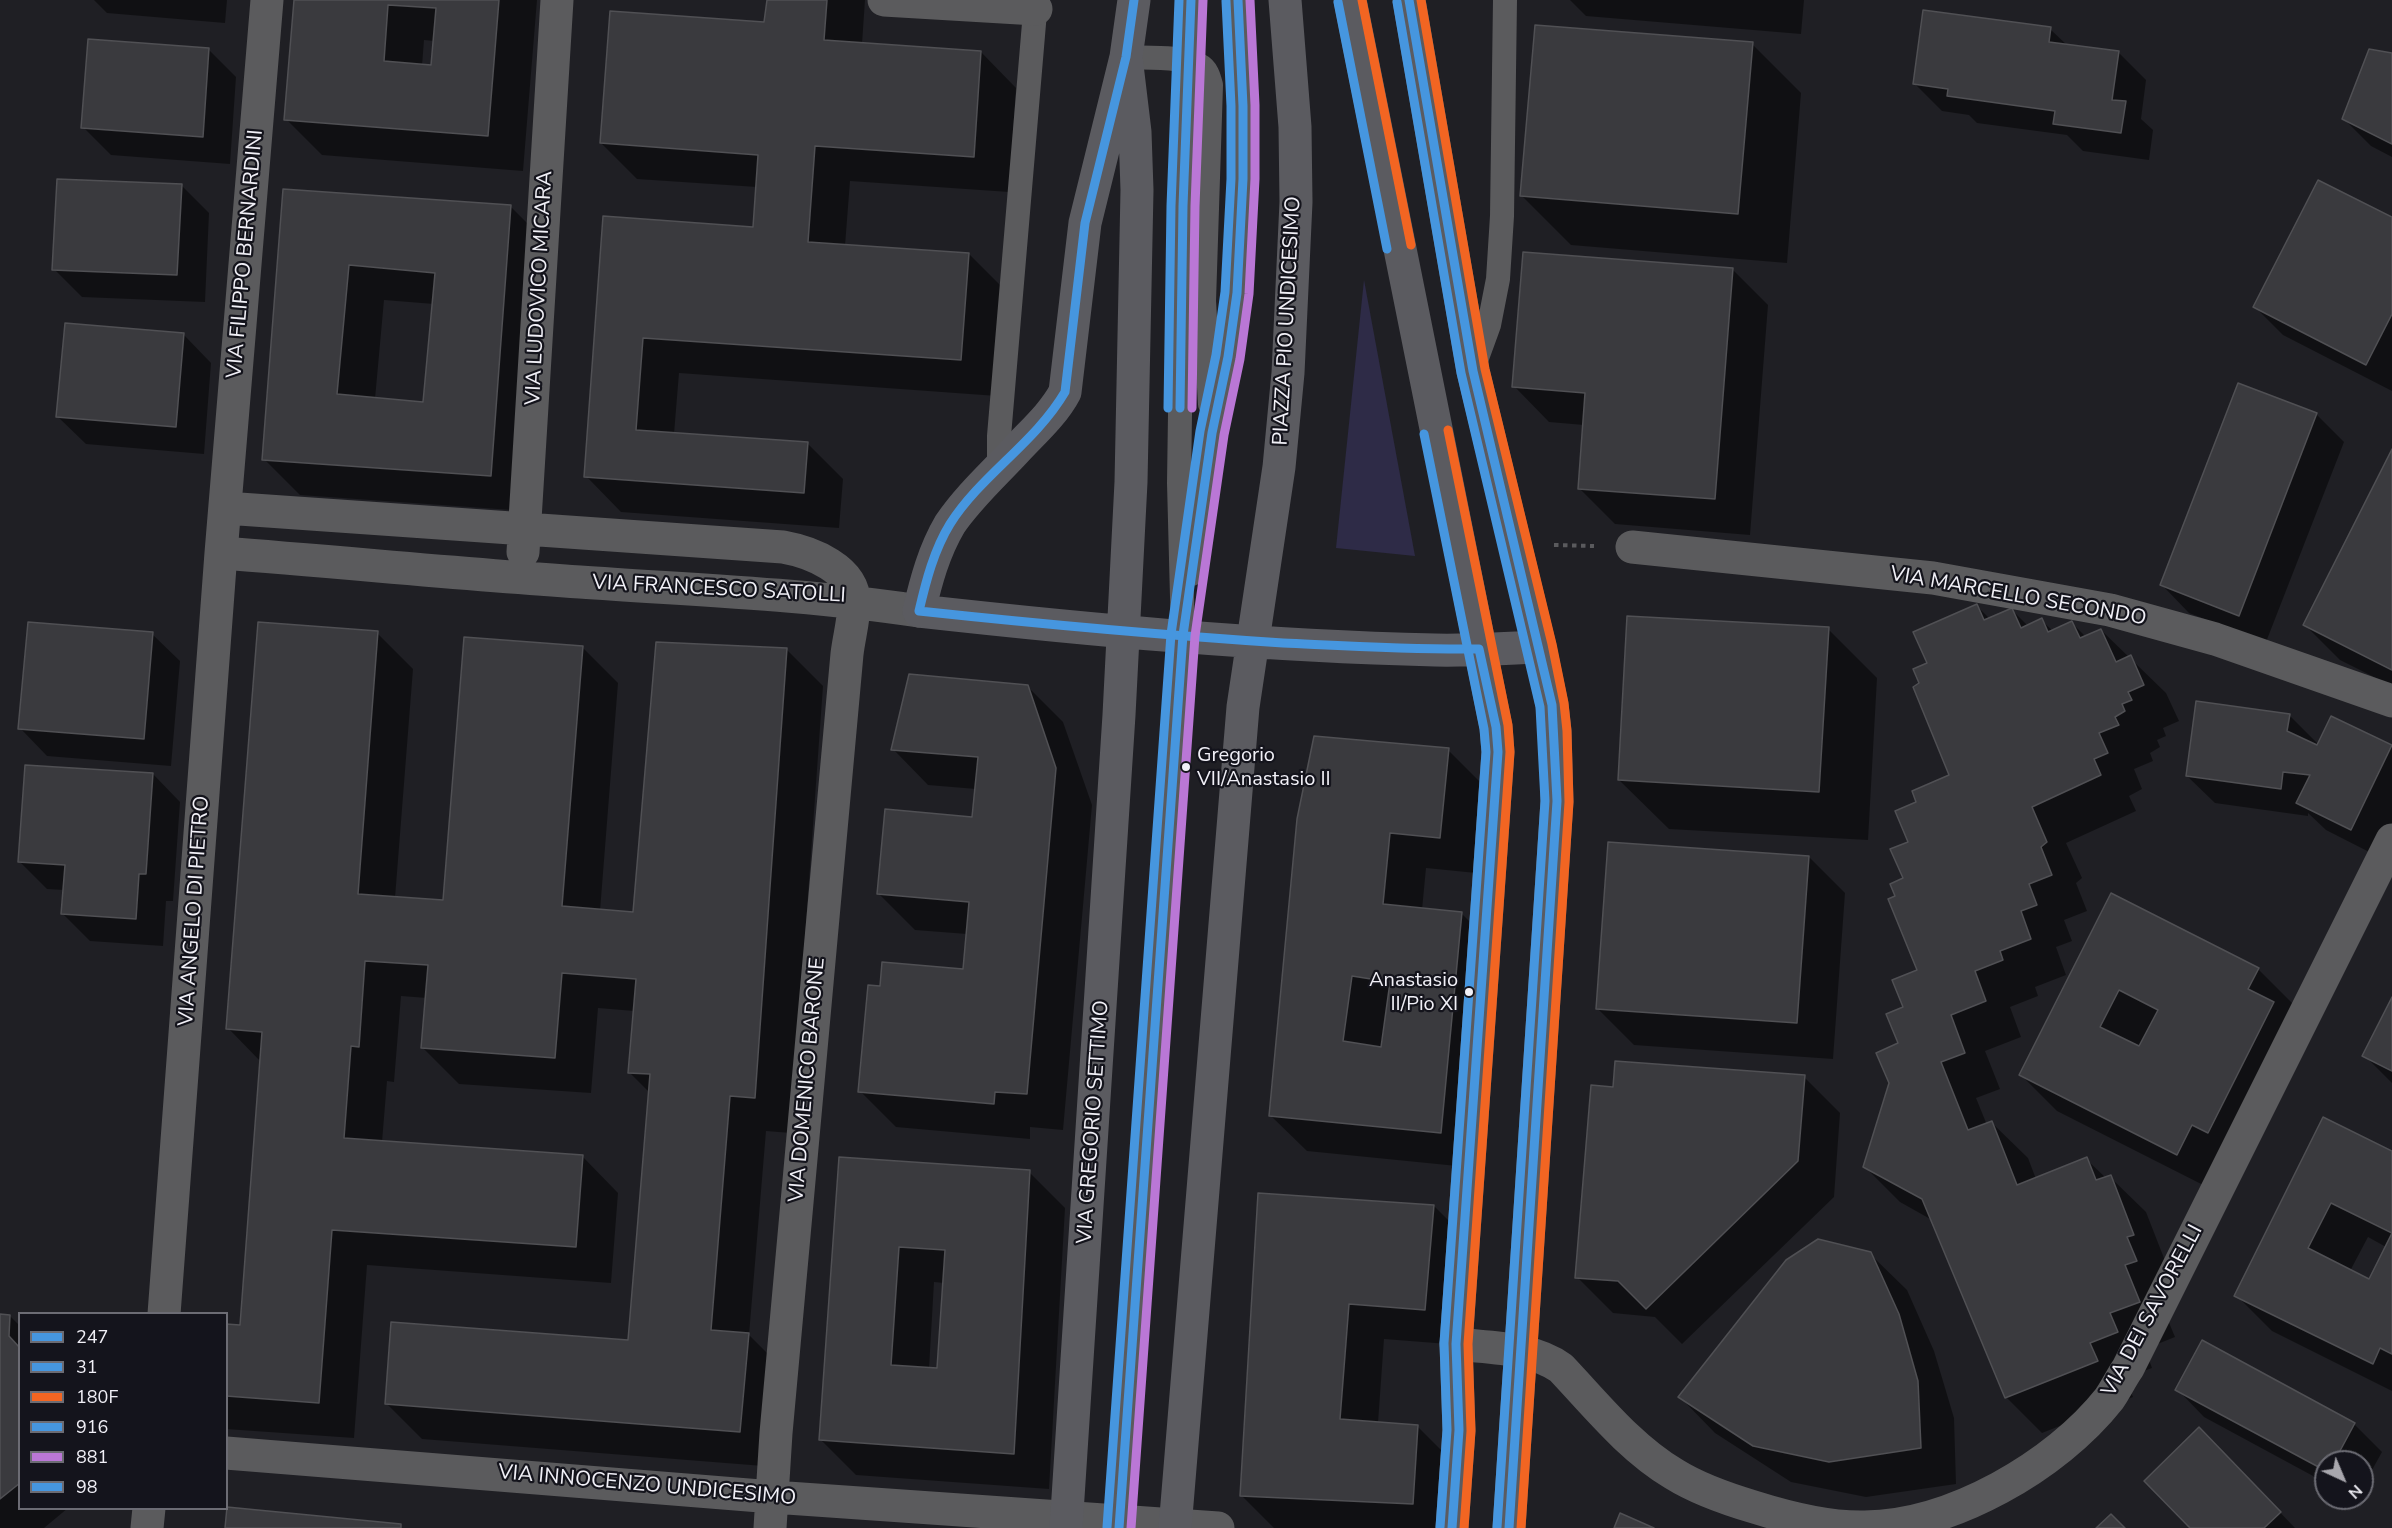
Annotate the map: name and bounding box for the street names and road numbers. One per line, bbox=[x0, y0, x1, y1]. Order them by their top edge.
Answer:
street label: VIA FILIPPO BERNARDINI bbox=[223, 129, 269, 379]
street label: VIA LUDOVICO MICARA bbox=[521, 170, 559, 406]
street label: PIAZZA PIO UNDICESIMO bbox=[1269, 196, 1307, 446]
street label: VIA MARCELLO SECONDO bbox=[1888, 562, 2148, 632]
street label: VIA FRANCESCO SATOLLI bbox=[592, 571, 846, 609]
street label: VIA ANGELO DI PIETRO bbox=[174, 795, 216, 1027]
street label: VIA DOMENICO BARONE bbox=[785, 957, 831, 1203]
street label: VIA GREGORIO SETTIMO bbox=[1073, 999, 1115, 1245]
street label: VIA DEI SAVORELLI bbox=[2097, 1221, 2209, 1401]
street label: VIA INNOCENZO UNDICESIMO bbox=[497, 1460, 797, 1512]

